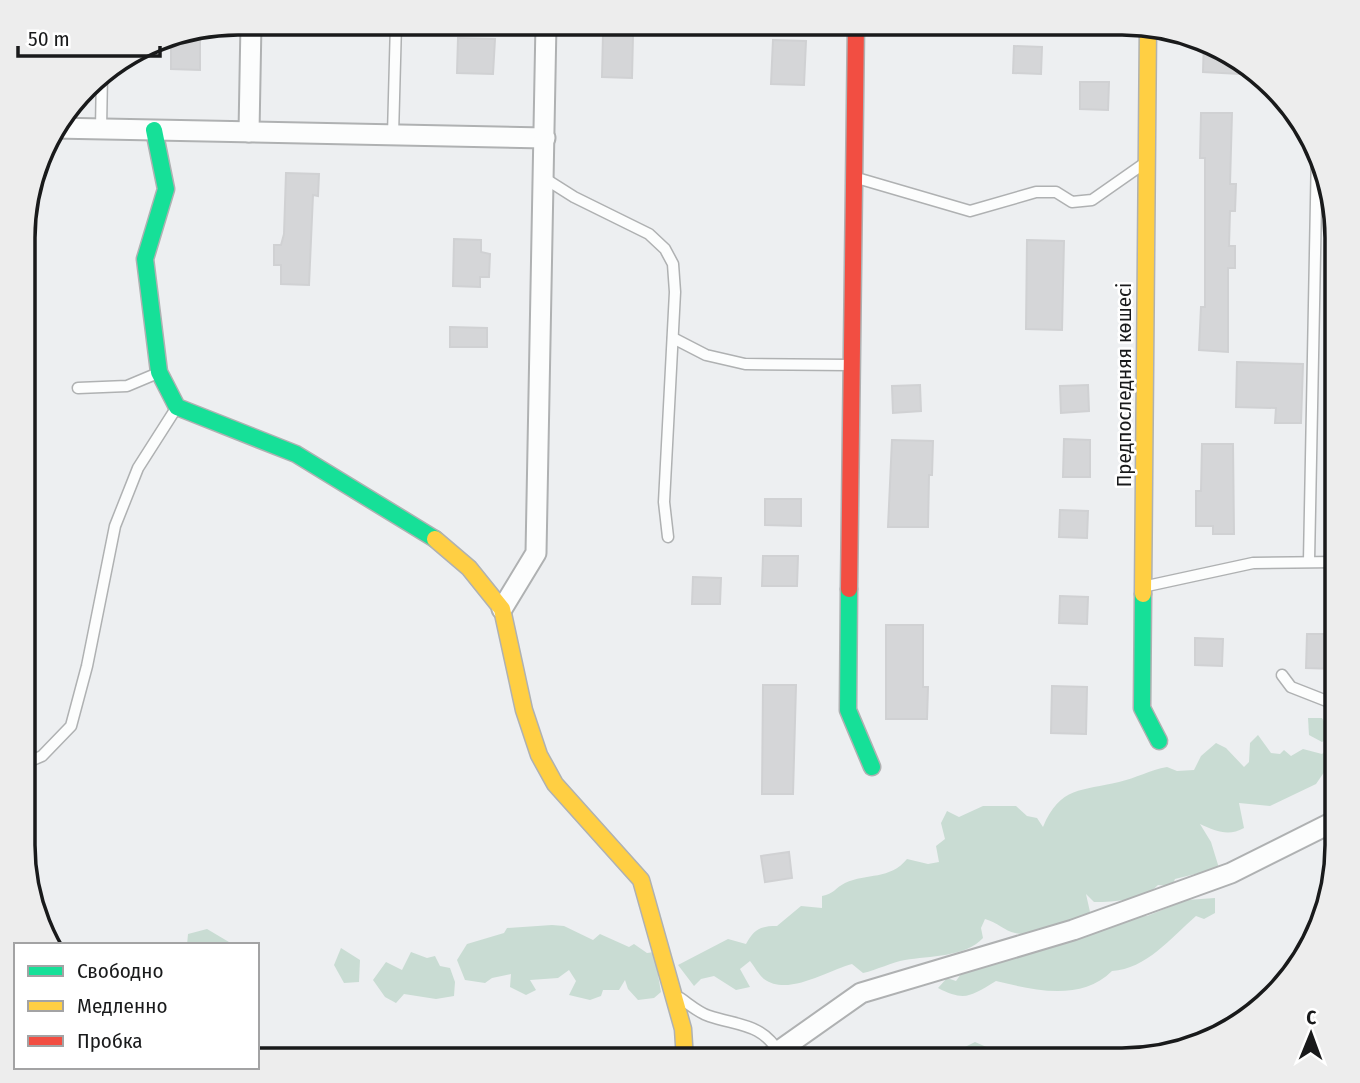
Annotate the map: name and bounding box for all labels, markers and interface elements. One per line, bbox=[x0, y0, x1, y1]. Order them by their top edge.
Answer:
scale bar bbox=[18, 14, 159, 58]
text: 50 m bbox=[28, 26, 70, 52]
street label: Предпоследняя көшесі bbox=[1111, 283, 1137, 487]
legend bbox=[14, 943, 259, 1069]
text: Свободно bbox=[77, 958, 163, 984]
text: Медленно bbox=[77, 993, 167, 1019]
north arrow bbox=[1276, 999, 1346, 1069]
text: С bbox=[1306, 1006, 1317, 1029]
text: Пробка bbox=[77, 1028, 143, 1054]

